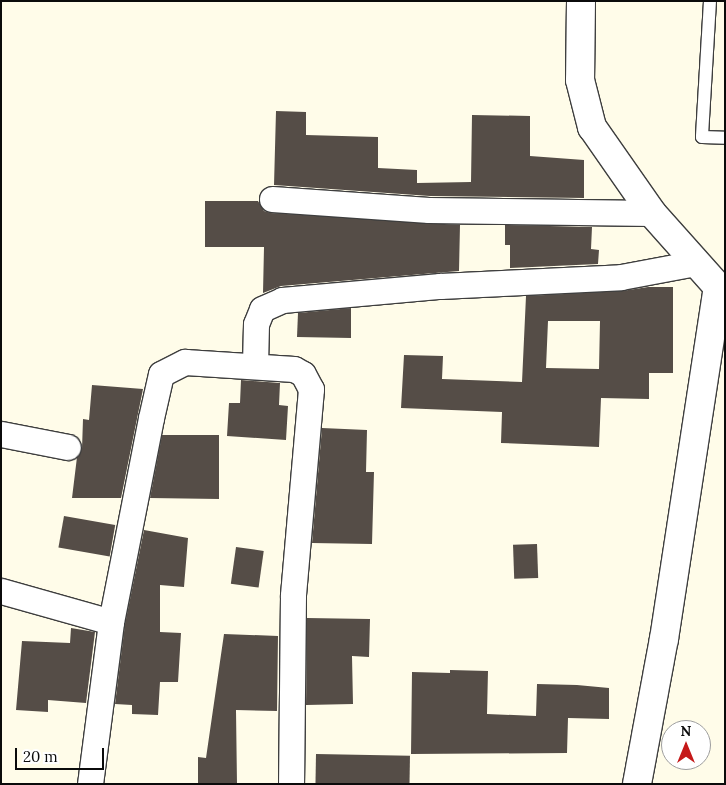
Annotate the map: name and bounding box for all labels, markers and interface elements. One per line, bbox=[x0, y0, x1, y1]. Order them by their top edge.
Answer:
north arrow bbox=[661, 720, 711, 770]
text: N bbox=[681, 722, 691, 740]
scale bar bbox=[18, 738, 106, 770]
text: 20 m bbox=[23, 747, 58, 766]

